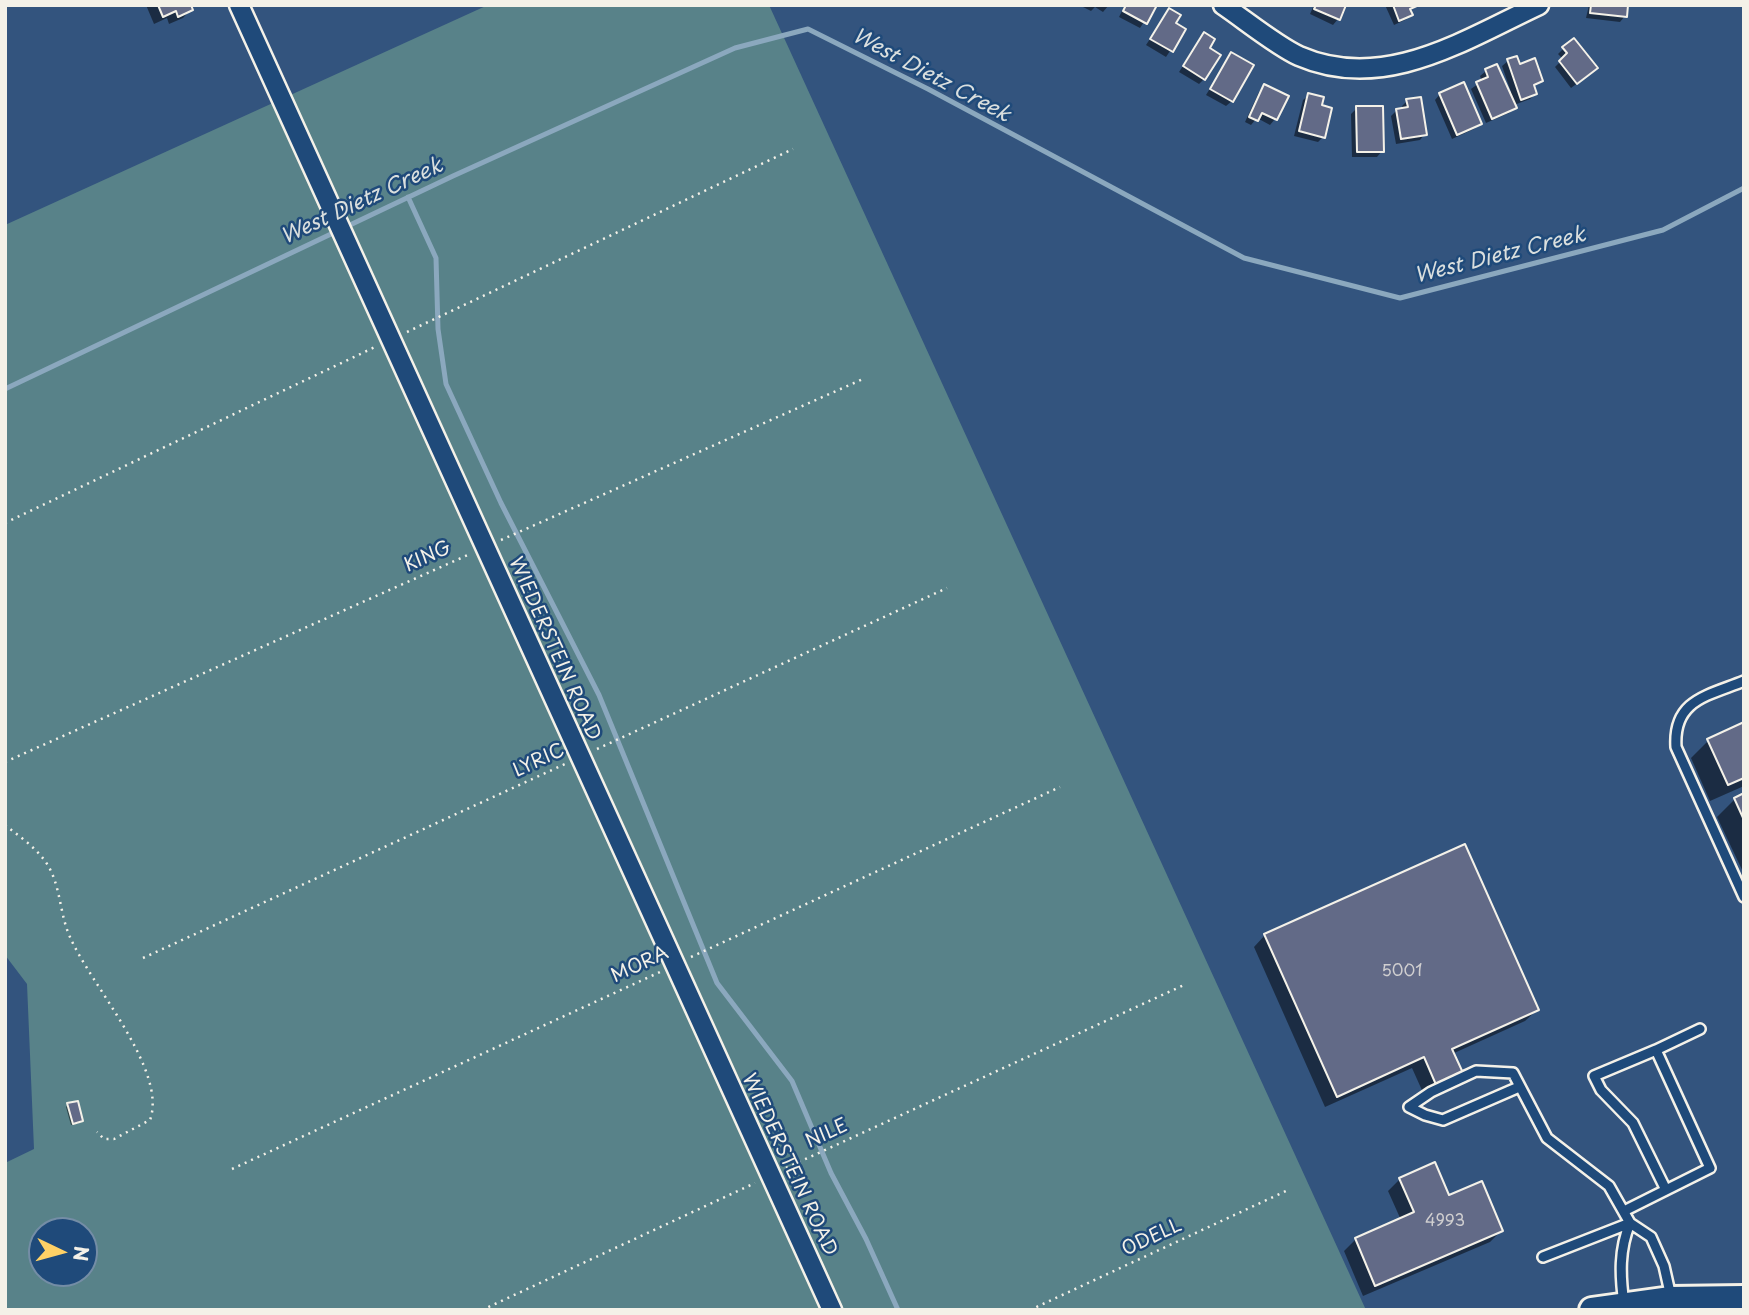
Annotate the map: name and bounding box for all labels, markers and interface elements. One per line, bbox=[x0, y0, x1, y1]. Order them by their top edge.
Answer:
water label: West Dietz Creek bbox=[848, 24, 1014, 128]
water label: West Dietz Creek bbox=[277, 153, 447, 251]
water label: West Dietz Creek bbox=[1412, 223, 1588, 289]
street label: KING bbox=[401, 536, 455, 578]
street label: WIEDERSTEIN ROAD bbox=[503, 554, 605, 744]
street label: LYRIC bbox=[510, 739, 568, 783]
street label: MORA bbox=[608, 942, 672, 988]
house number: 5001 bbox=[1382, 962, 1422, 982]
street label: WIEDERSTEIN ROAD bbox=[737, 1070, 841, 1260]
street label: NILE bbox=[802, 1114, 852, 1154]
house number: 4993 bbox=[1425, 1212, 1465, 1232]
street label: ODELL bbox=[1119, 1214, 1185, 1262]
north arrow bbox=[28, 1217, 98, 1287]
text: N bbox=[67, 1245, 97, 1262]

